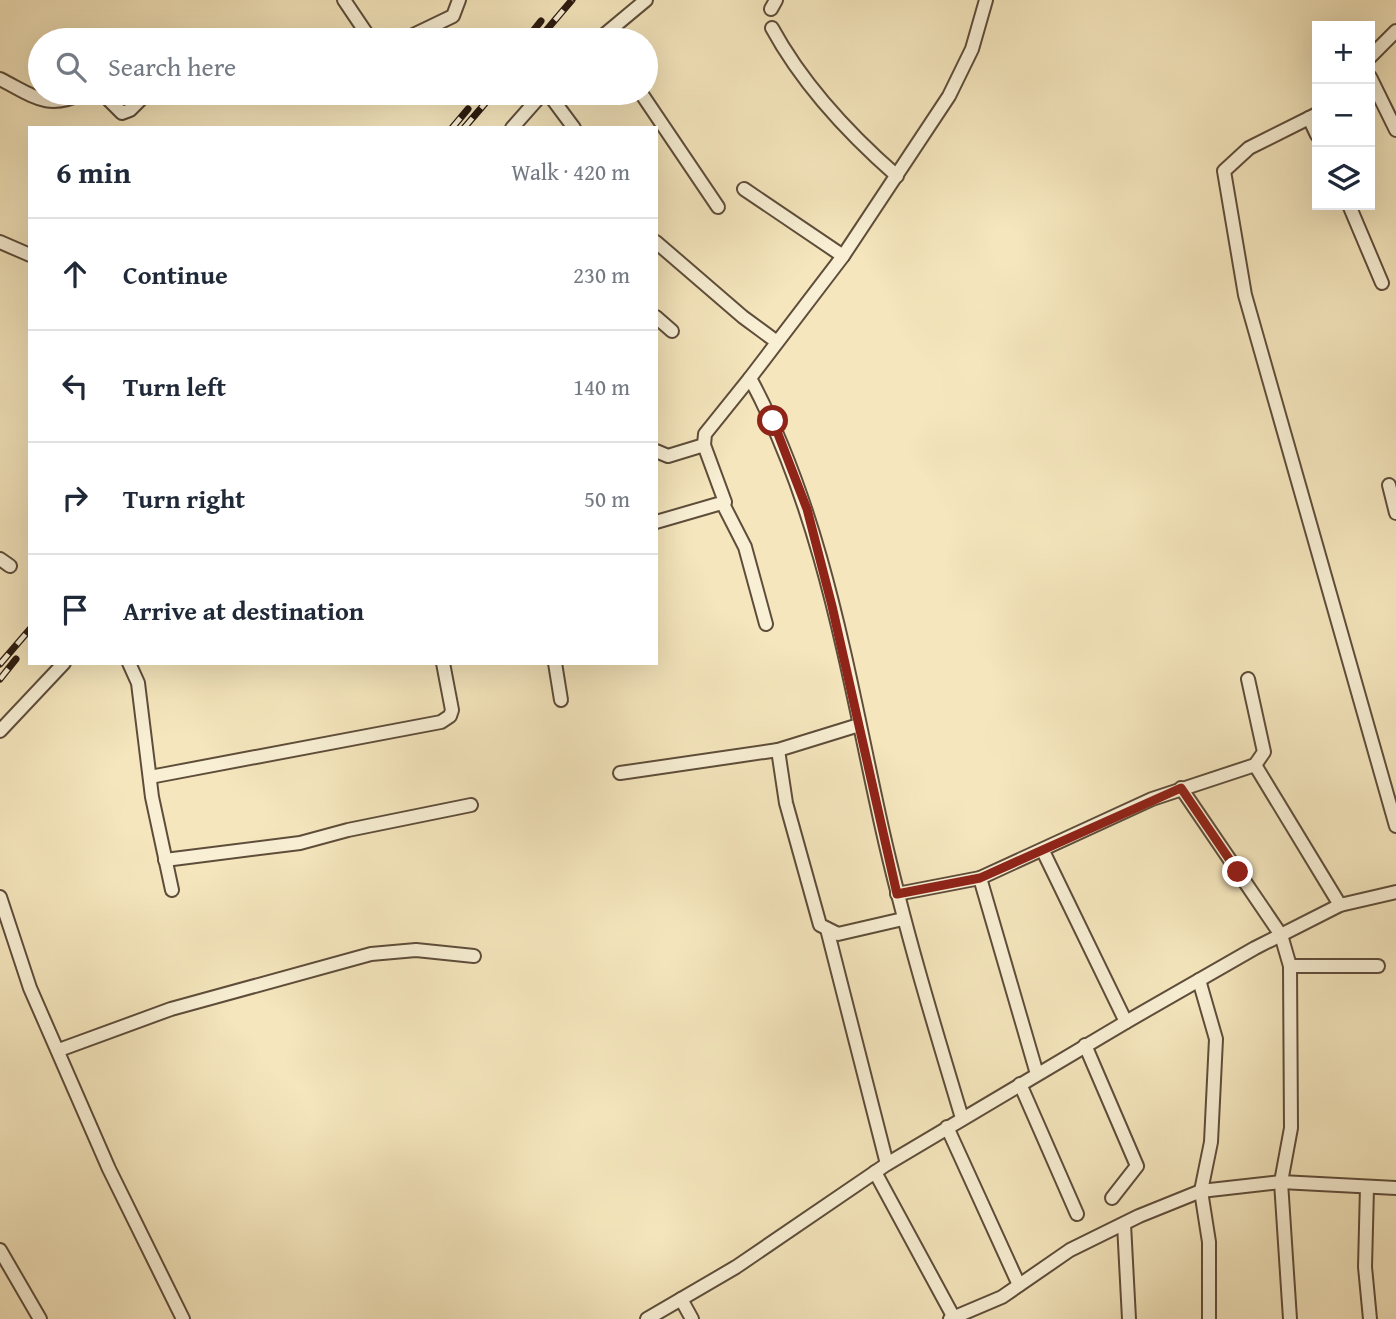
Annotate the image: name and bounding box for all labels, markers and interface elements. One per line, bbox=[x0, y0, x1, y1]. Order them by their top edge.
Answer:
map controls bbox=[1312, 21, 1375, 210]
button: + bbox=[1312, 21, 1375, 84]
search box bbox=[28, 28, 658, 105]
text: Search here bbox=[108, 47, 236, 86]
icon: search bbox=[52, 48, 90, 86]
button: − bbox=[1312, 84, 1375, 147]
button: layers bbox=[1312, 147, 1375, 210]
text: 6 min bbox=[56, 150, 131, 194]
text: Walk · 420 m bbox=[511, 155, 630, 188]
icon: ahead bbox=[56, 255, 94, 293]
text: Continue bbox=[123, 255, 228, 294]
text: 230 m bbox=[573, 258, 630, 291]
icon: left bbox=[56, 367, 94, 405]
text: Turn left bbox=[123, 367, 226, 406]
text: 140 m bbox=[573, 370, 630, 403]
route start bbox=[757, 405, 788, 436]
icon: right bbox=[56, 479, 94, 517]
text: Turn right bbox=[123, 479, 245, 518]
text: 50 m bbox=[584, 482, 630, 515]
icon: arrive bbox=[56, 591, 94, 629]
text: Arrive at destination bbox=[123, 591, 364, 630]
route end bbox=[1222, 856, 1253, 887]

